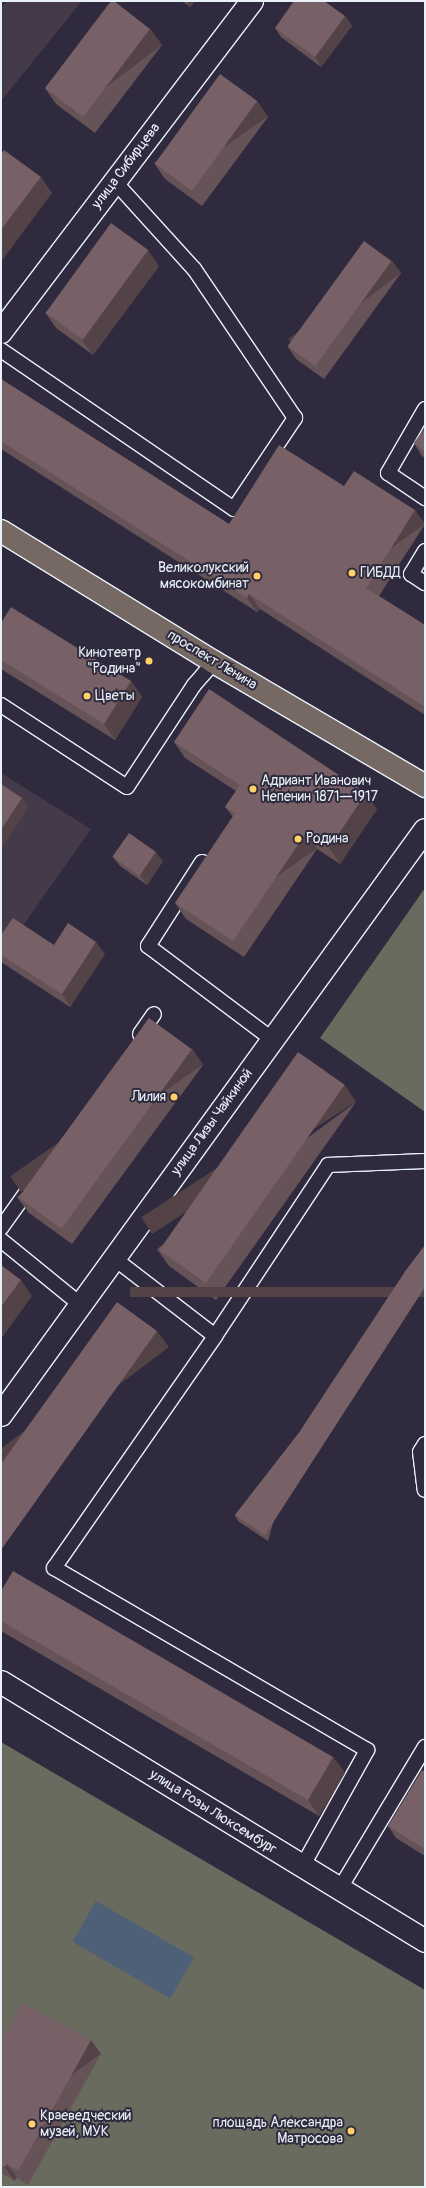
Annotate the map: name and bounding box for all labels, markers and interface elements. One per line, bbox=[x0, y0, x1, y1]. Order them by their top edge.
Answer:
street label: улица Сибирцева bbox=[88, 120, 164, 212]
place label: Великолукский мясокомбинат bbox=[158, 560, 249, 592]
place label: ГИБДД bbox=[360, 565, 400, 581]
marker: ГИБДД bbox=[347, 568, 357, 578]
marker: Великолукский мясокомбинат bbox=[252, 571, 262, 581]
street label: проспект Ленина bbox=[164, 627, 260, 693]
place label: Кинотеатр "Родина" bbox=[78, 645, 141, 678]
marker: Кинотеатр "Родина" bbox=[144, 656, 154, 666]
place label: Цветы bbox=[95, 688, 135, 704]
marker: Цветы bbox=[82, 691, 92, 701]
place label: Адриант Иванович Непенин 1871—1917 bbox=[261, 773, 378, 806]
marker: Адриант Иванович Непенин 1871—1917 bbox=[248, 784, 258, 794]
place label: Родина bbox=[306, 831, 349, 847]
marker: Родина bbox=[293, 834, 303, 844]
street label: улица Лизы Чайкиной bbox=[168, 1065, 256, 1179]
place label: Лилия bbox=[131, 1089, 166, 1105]
marker: Лилия bbox=[169, 1092, 179, 1102]
street label: улица Розы Люксембург bbox=[147, 1766, 279, 1858]
place label: Краеведческий музей, МУК bbox=[40, 2108, 132, 2140]
place label: площадь Александра Матросова bbox=[213, 2115, 343, 2148]
marker: Краеведческий музей, МУК bbox=[27, 2119, 37, 2129]
marker: площадь Александра Матросова bbox=[346, 2126, 356, 2136]

